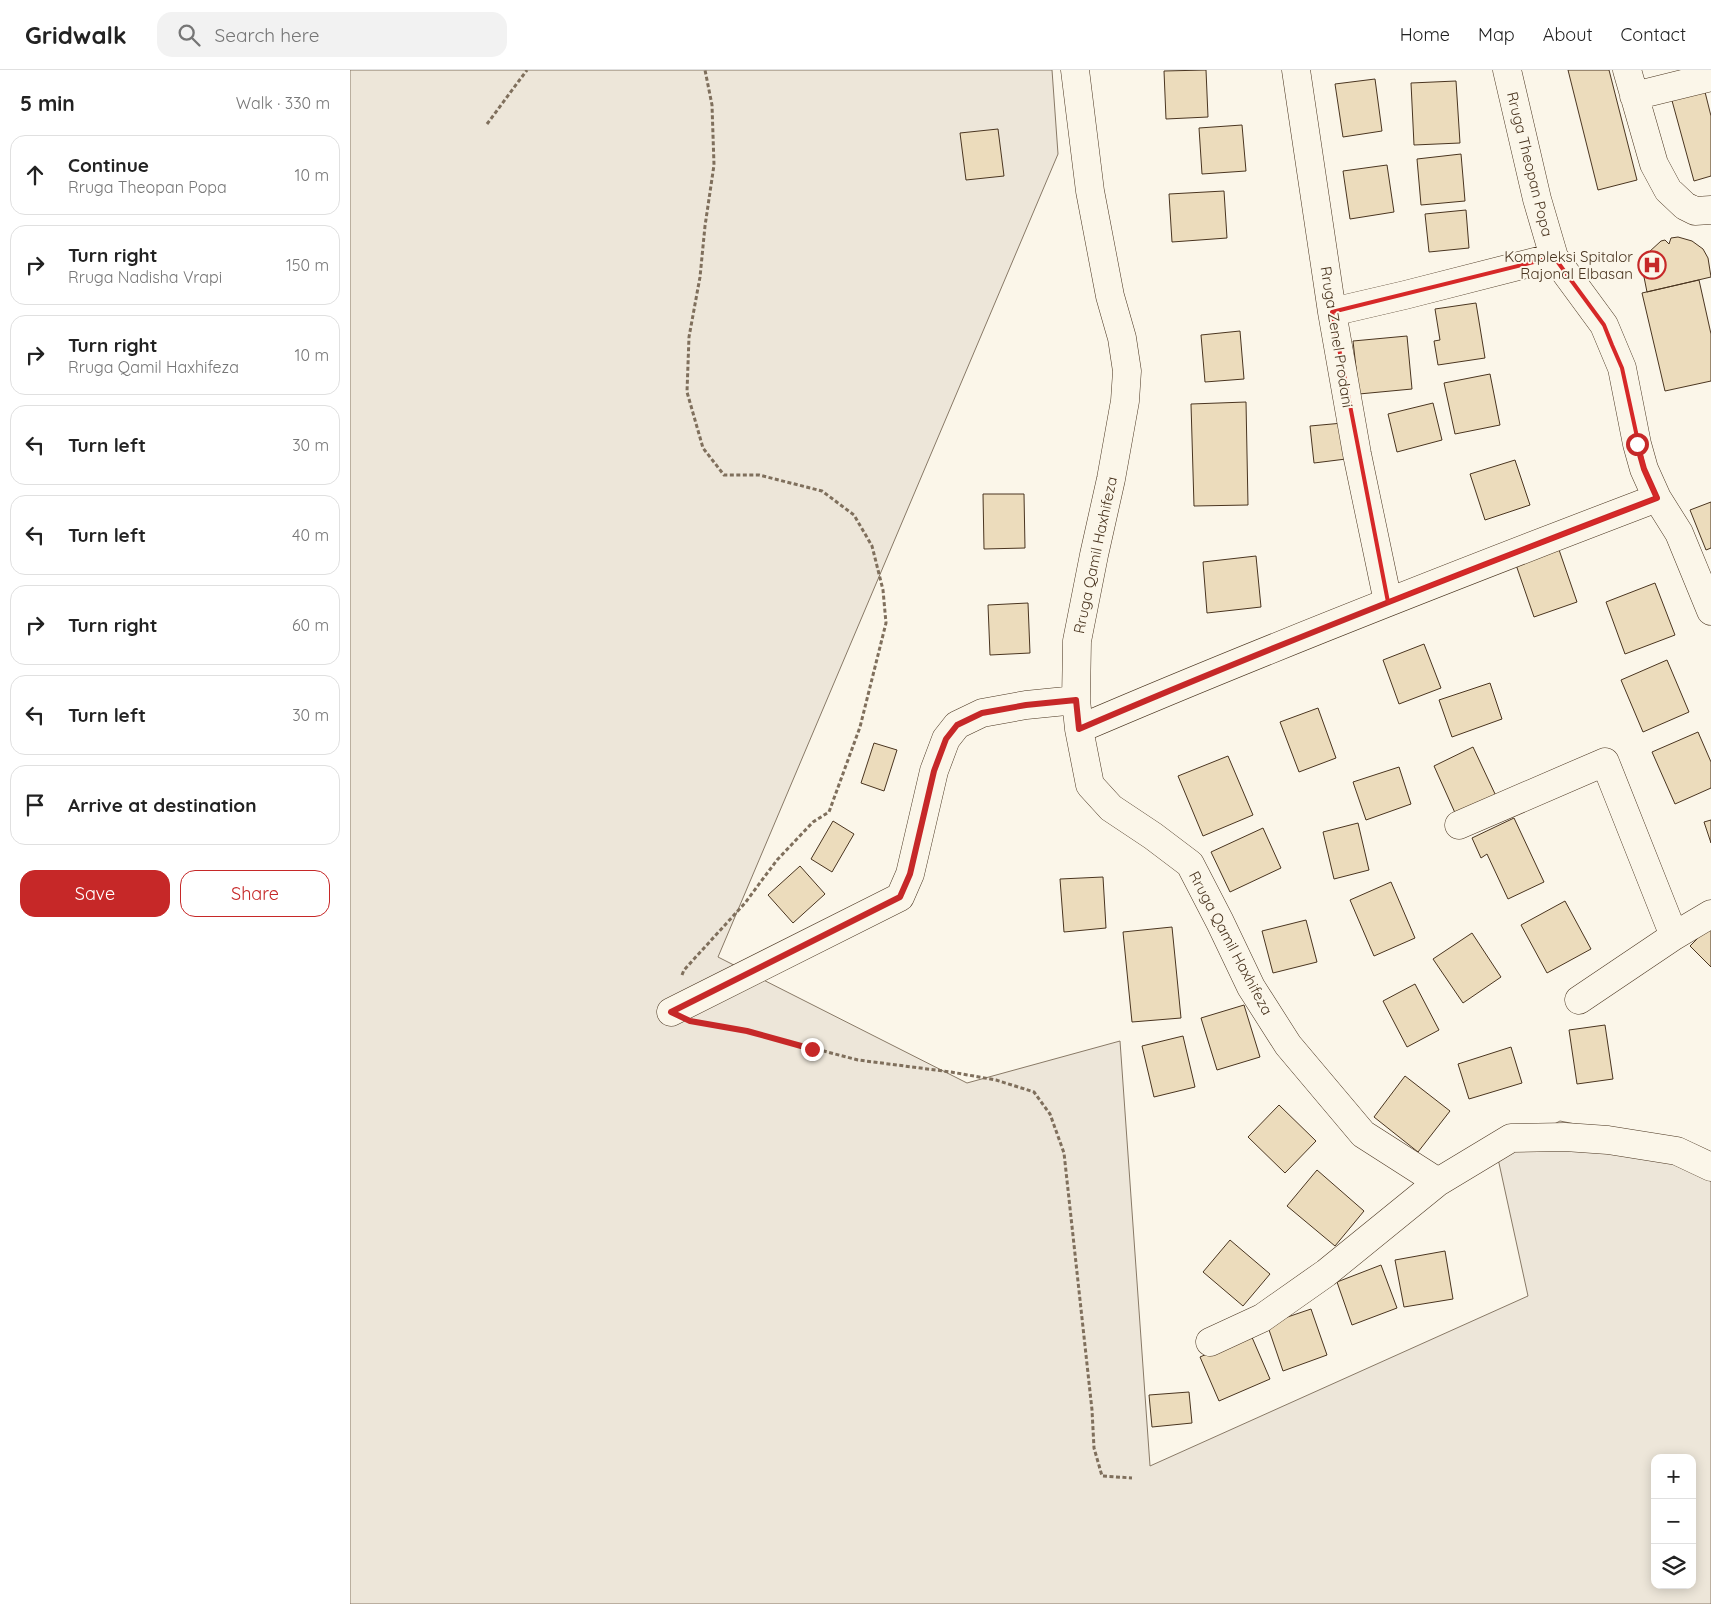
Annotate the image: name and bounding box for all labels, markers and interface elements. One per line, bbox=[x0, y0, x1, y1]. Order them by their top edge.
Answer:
search box bbox=[157, 12, 507, 57]
text: Gridwalk bbox=[25, 20, 127, 50]
icon: search bbox=[175, 21, 203, 49]
text: Search here bbox=[215, 23, 319, 47]
text: Home bbox=[1400, 23, 1450, 46]
text: Map bbox=[1478, 23, 1515, 46]
text: About bbox=[1543, 23, 1593, 46]
text: Contact bbox=[1621, 23, 1686, 46]
text: 5 min bbox=[20, 90, 75, 116]
street label: Rruga Theopan Popa bbox=[1503, 90, 1557, 238]
text: Walk · 330 m bbox=[236, 93, 330, 113]
text: Continue bbox=[68, 153, 149, 177]
icon: ahead bbox=[21, 161, 49, 189]
text: 10 m bbox=[295, 165, 329, 185]
text: Rruga Theopan Popa bbox=[68, 177, 227, 197]
text: Turn right bbox=[68, 243, 157, 267]
place label: Kompleksi Spitalor Rajonal Elbasan bbox=[1504, 247, 1633, 283]
hospital icon: Kompleksi Spitalor Rajonal Elbasan bbox=[1637, 250, 1667, 280]
icon: right bbox=[21, 251, 49, 279]
text: 150 m bbox=[286, 255, 329, 275]
street label: Rruga Zenel Prodani bbox=[1316, 265, 1358, 409]
text: Rruga Nadisha Vrapi bbox=[68, 267, 222, 287]
text: Turn right bbox=[68, 333, 157, 357]
icon: right bbox=[21, 341, 49, 369]
text: 10 m bbox=[295, 345, 329, 365]
text: Rruga Qamil Haxhifeza bbox=[68, 357, 239, 377]
icon: left bbox=[21, 431, 49, 459]
text: Turn left bbox=[68, 433, 146, 457]
route start bbox=[1626, 433, 1649, 456]
text: 30 m bbox=[292, 435, 329, 455]
street label: Rruga Qamil Haxhifeza bbox=[1069, 475, 1121, 635]
icon: left bbox=[21, 521, 49, 549]
text: Turn left bbox=[68, 523, 146, 547]
text: 40 m bbox=[292, 525, 329, 545]
icon: right bbox=[21, 611, 49, 639]
text: Turn right bbox=[68, 613, 157, 637]
text: 60 m bbox=[292, 615, 329, 635]
icon: left bbox=[21, 701, 49, 729]
text: Turn left bbox=[68, 703, 146, 727]
text: 30 m bbox=[292, 705, 329, 725]
icon: arrive bbox=[21, 791, 49, 819]
text: Arrive at destination bbox=[68, 793, 257, 817]
street label: Rruga Qamil Haxhifeza bbox=[1185, 868, 1277, 1018]
button: Save bbox=[20, 870, 170, 917]
button: Share bbox=[180, 870, 330, 917]
route end bbox=[801, 1038, 824, 1061]
map controls bbox=[1651, 1454, 1696, 1589]
button: + bbox=[1651, 1454, 1696, 1499]
button: − bbox=[1651, 1499, 1696, 1544]
button: layers bbox=[1651, 1544, 1696, 1589]

